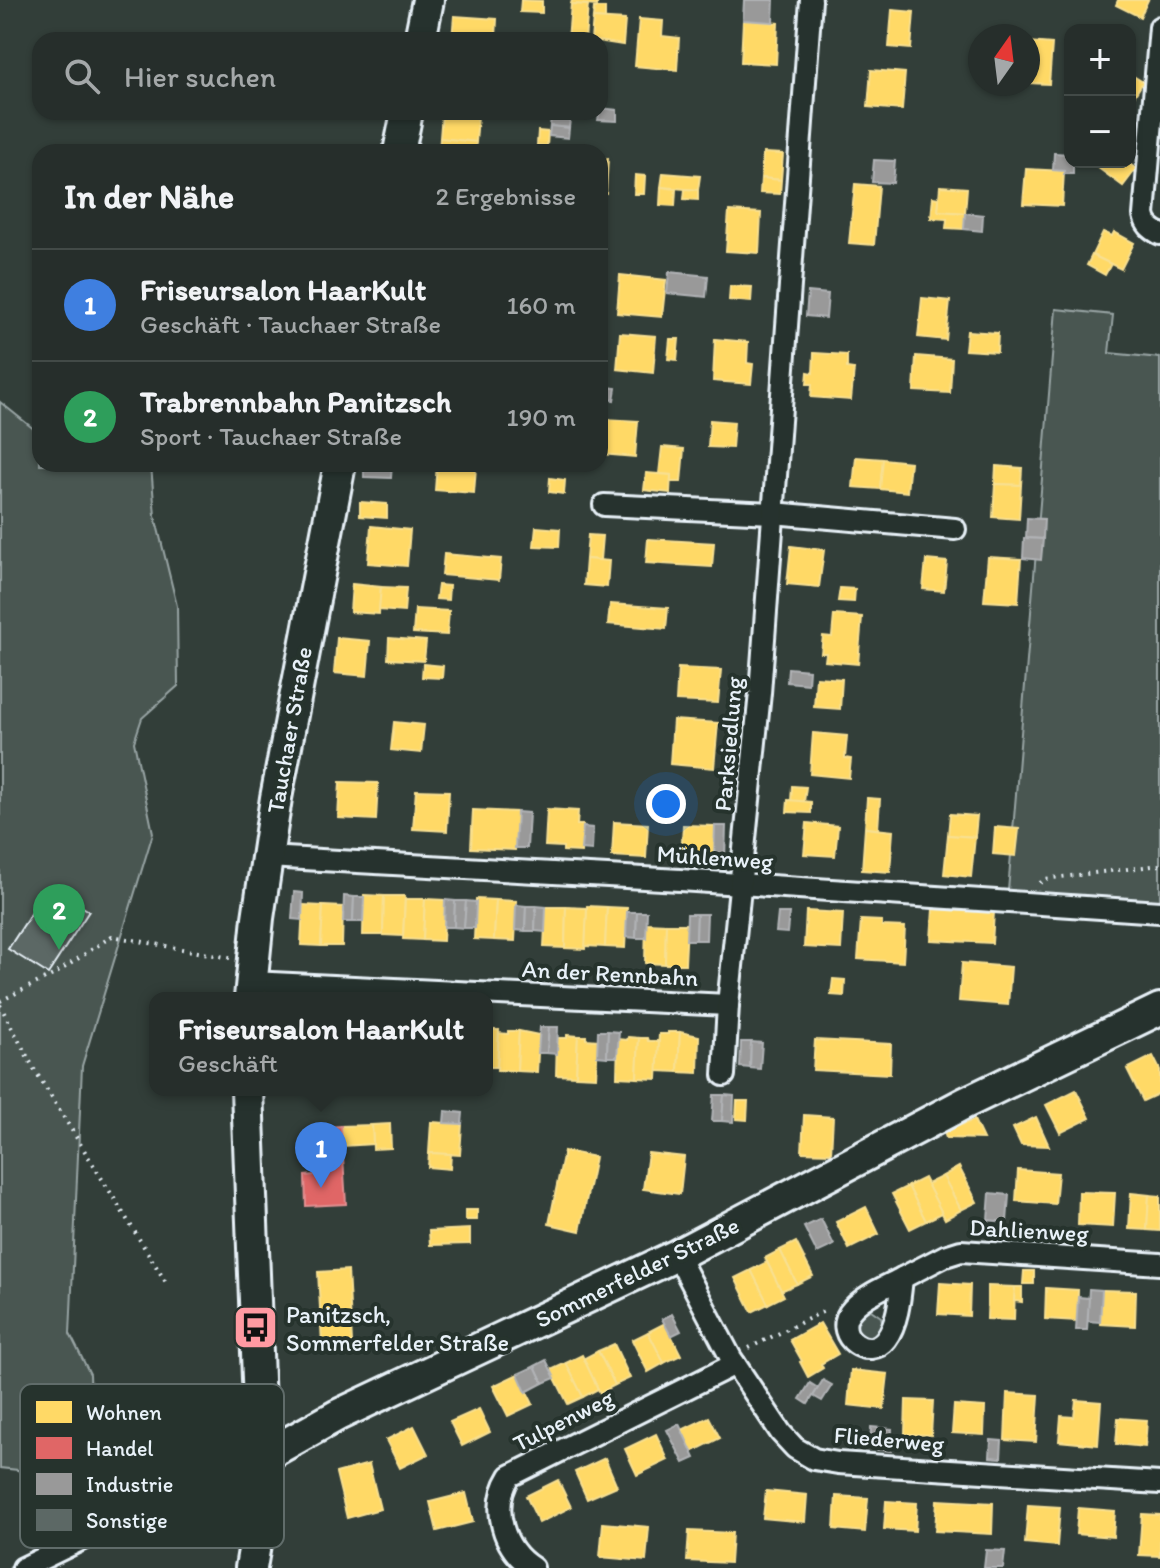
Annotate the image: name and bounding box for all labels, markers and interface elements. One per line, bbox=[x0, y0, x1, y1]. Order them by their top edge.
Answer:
north arrow bbox=[968, 24, 1040, 96]
map controls bbox=[1064, 24, 1136, 168]
button: + bbox=[1064, 24, 1136, 96]
search box bbox=[32, 32, 608, 120]
icon: search bbox=[60, 54, 104, 98]
text: Hier suchen bbox=[124, 58, 276, 95]
button: − bbox=[1064, 96, 1136, 168]
text: In der Nähe bbox=[64, 176, 234, 217]
text: 2 Ergebnisse bbox=[436, 180, 576, 212]
text: Friseursalon HaarKult bbox=[140, 271, 426, 308]
text: 1 bbox=[84, 289, 96, 321]
text: 160 m bbox=[506, 289, 576, 321]
text: Geschäft · Tauchaer Straße bbox=[140, 308, 441, 340]
text: Trabrennbahn Panitzsch bbox=[140, 383, 451, 420]
text: 2 bbox=[83, 401, 97, 433]
text: 190 m bbox=[507, 401, 576, 433]
text: Sport · Tauchaer Straße bbox=[140, 420, 402, 452]
street label: Tauchaer Straße bbox=[260, 644, 318, 816]
street label: Parksiedlung bbox=[708, 675, 748, 812]
your location bbox=[646, 784, 686, 824]
street label: Mühlenweg bbox=[656, 838, 775, 876]
pin: 2 bbox=[33, 884, 85, 950]
street label: An der Rennbahn bbox=[521, 954, 699, 992]
popup bbox=[149, 992, 493, 1096]
text: Friseursalon HaarKult bbox=[178, 1010, 464, 1047]
text: Geschäft bbox=[178, 1047, 278, 1079]
pin: 1 bbox=[295, 1122, 347, 1188]
street label: Sommerfelder Straße bbox=[530, 1210, 744, 1334]
street label: Dahlienweg bbox=[969, 1212, 1090, 1248]
place label: Panitzsch, Sommerfelder Straße bbox=[286, 1300, 509, 1357]
bus stop icon: Panitzsch, Sommerfelder Straße bbox=[231, 1304, 279, 1352]
street label: Tulpenweg bbox=[508, 1382, 619, 1458]
legend bbox=[20, 1384, 284, 1548]
text: Wohnen bbox=[86, 1399, 162, 1426]
street label: Fliederweg bbox=[833, 1420, 946, 1458]
text: Handel bbox=[86, 1435, 154, 1462]
text: Industrie bbox=[86, 1471, 173, 1498]
text: Sonstige bbox=[86, 1507, 168, 1534]

